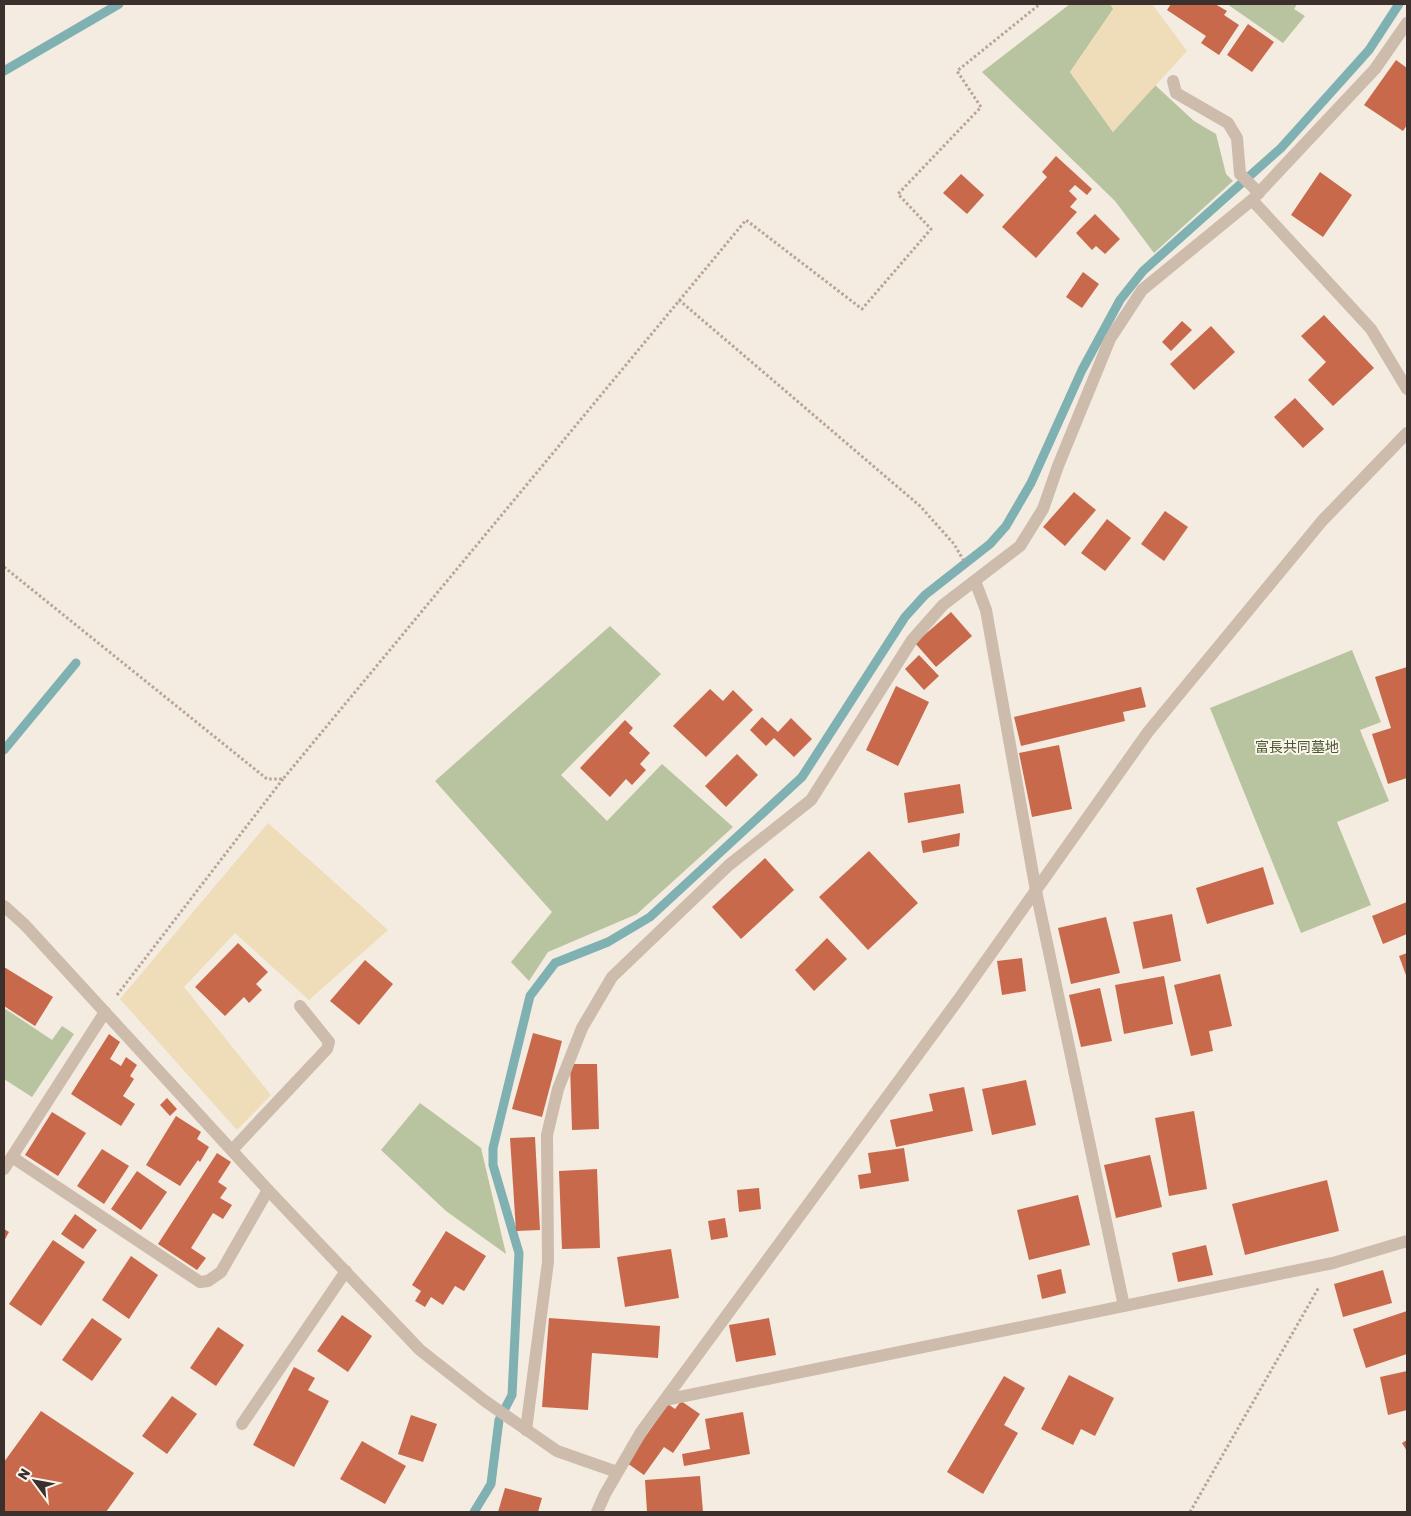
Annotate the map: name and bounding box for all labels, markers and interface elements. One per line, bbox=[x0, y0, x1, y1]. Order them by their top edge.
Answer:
park label: 富長共同墓地 bbox=[1255, 739, 1339, 756]
north arrow bbox=[10, 1456, 60, 1506]
text: N bbox=[15, 1466, 34, 1483]

